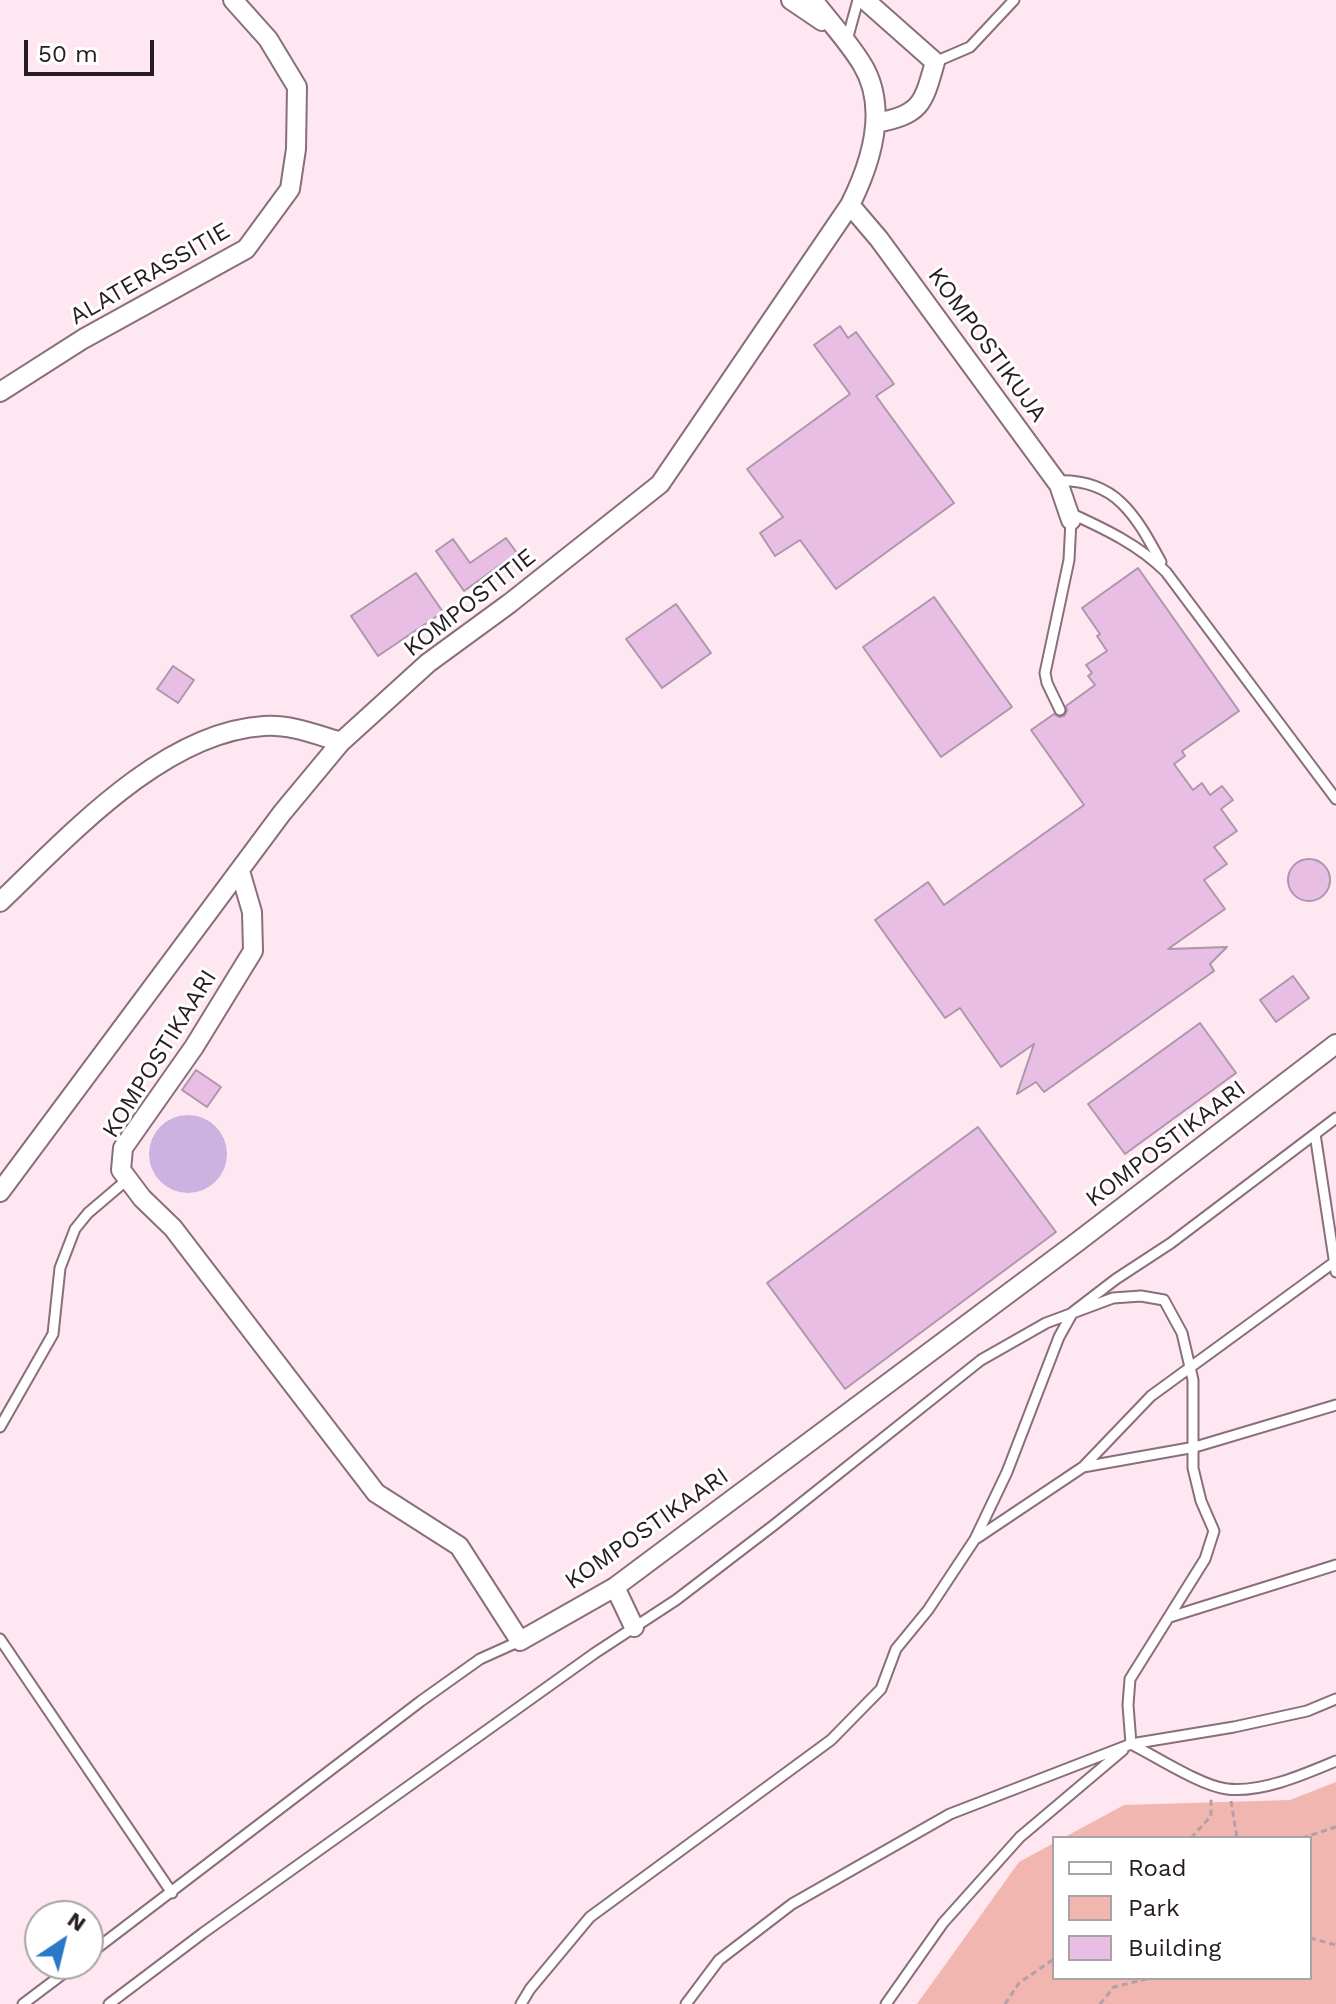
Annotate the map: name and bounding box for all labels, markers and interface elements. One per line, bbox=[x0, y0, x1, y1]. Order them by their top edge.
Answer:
scale bar bbox=[28, 24, 158, 74]
text: 50 m bbox=[38, 40, 98, 68]
street label: ALATERASSITIE bbox=[65, 217, 235, 331]
street label: KOMPOSTIKUJA bbox=[921, 262, 1053, 428]
street label: KOMPOSTITIE bbox=[398, 543, 542, 663]
street label: KOMPOSTIKAARI bbox=[97, 965, 223, 1143]
street label: KOMPOSTIKAARI bbox=[1080, 1074, 1252, 1214]
street label: KOMPOSTIKAARI bbox=[560, 1462, 734, 1596]
legend bbox=[1052, 1836, 1312, 1980]
text: Road bbox=[1128, 1854, 1187, 1882]
text: Park bbox=[1128, 1894, 1180, 1922]
north arrow bbox=[24, 1900, 104, 1980]
text: N bbox=[63, 1907, 91, 1936]
text: Building bbox=[1128, 1934, 1221, 1962]

